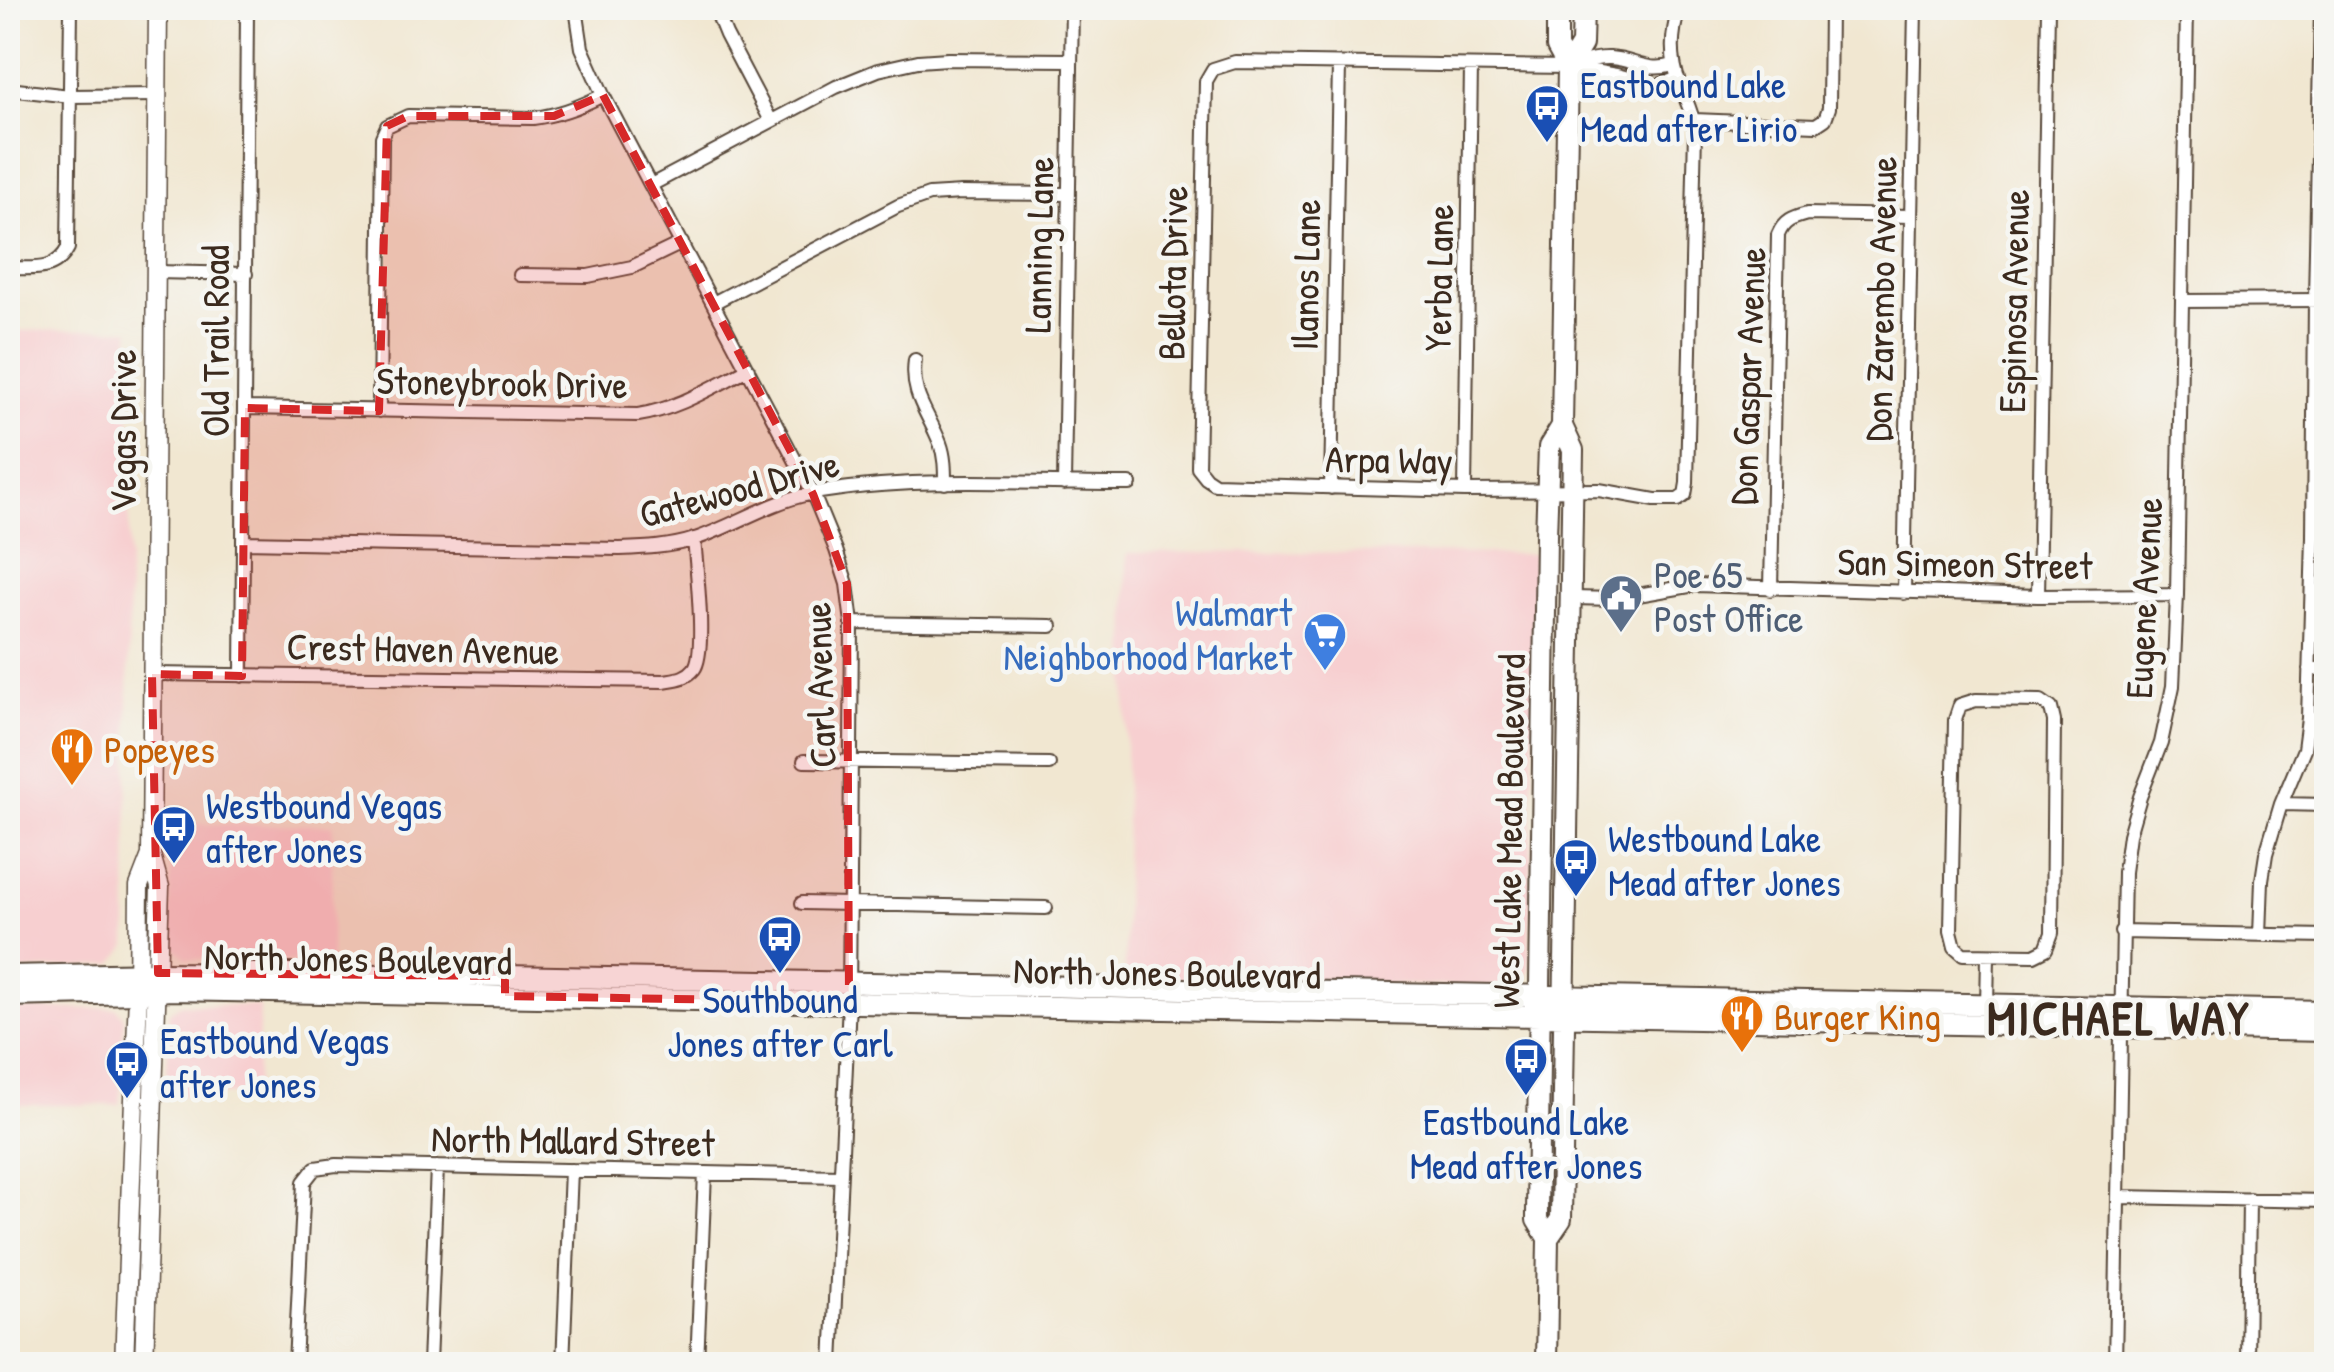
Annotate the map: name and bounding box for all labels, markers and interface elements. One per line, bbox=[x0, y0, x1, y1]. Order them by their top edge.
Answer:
place label: Eastbound Lake Mead after Lirio bbox=[1580, 58, 1797, 154]
bus stop icon: Eastbound Lake Mead after Lirio bbox=[1524, 83, 1570, 144]
street label: Don Zarembo Avenue bbox=[1852, 156, 1908, 442]
street label: Lanning Lane bbox=[1010, 157, 1066, 333]
street label: Bellota Drive bbox=[1144, 185, 1200, 361]
street label: Espinosa Avenue bbox=[1985, 189, 2041, 413]
street label: Ilanos Lane bbox=[1278, 199, 1332, 351]
street label: Yerba Lane bbox=[1411, 204, 1465, 352]
street label: Old Trail Road bbox=[189, 245, 241, 437]
street label: Don Gaspar Avenue bbox=[1717, 246, 1777, 506]
street label: Vegas Drive bbox=[96, 349, 148, 513]
street label: Stoneybrook Drive bbox=[376, 354, 628, 410]
street label: Arpa Way bbox=[1325, 432, 1453, 486]
street label: Gatewood Drive bbox=[633, 436, 845, 540]
street label: Eugene Avenue bbox=[2112, 496, 2174, 700]
street label: San Simeon Street bbox=[1837, 535, 2094, 591]
place label: Poe 65 Post Office bbox=[1654, 548, 1804, 644]
public building icon: Poe 65 Post Office bbox=[1598, 573, 1644, 634]
place label: Walmart Neighborhood Market bbox=[1003, 586, 1293, 682]
street label: Carl Avenue bbox=[790, 601, 848, 769]
supermarket icon: Walmart Neighborhood Market bbox=[1302, 611, 1348, 672]
street label: Crest Haven Avenue bbox=[286, 620, 560, 676]
street label: West Lake Mead Boulevard bbox=[1479, 653, 1537, 1009]
place label: Popeyes bbox=[104, 723, 215, 775]
restaurant icon: Popeyes bbox=[49, 726, 95, 787]
place label: Westbound Vegas after Jones bbox=[206, 779, 442, 875]
bus stop icon: Westbound Vegas after Jones bbox=[151, 804, 197, 865]
place label: Westbound Lake Mead after Jones bbox=[1608, 812, 1841, 908]
bus stop icon: Westbound Lake Mead after Jones bbox=[1553, 837, 1599, 898]
bus stop icon: Southbound Jones after Carl bbox=[757, 914, 803, 975]
street label: North Jones Boulevard bbox=[204, 929, 512, 987]
street label: North Jones Boulevard bbox=[1013, 943, 1321, 1001]
place label: Southbound Jones after Carl bbox=[667, 973, 894, 1069]
district label: MICHAEL WAY bbox=[1987, 985, 2251, 1050]
place label: Burger King bbox=[1774, 990, 1941, 1042]
restaurant icon: Burger King bbox=[1719, 993, 1765, 1054]
place label: Eastbound Vegas after Jones bbox=[160, 1014, 389, 1110]
bus stop icon: Eastbound Lake Mead after Jones bbox=[1503, 1036, 1549, 1097]
bus stop icon: Eastbound Vegas after Jones bbox=[104, 1039, 150, 1100]
place label: Eastbound Lake Mead after Jones bbox=[1410, 1095, 1642, 1191]
street label: North Mallard Street bbox=[431, 1112, 716, 1168]

